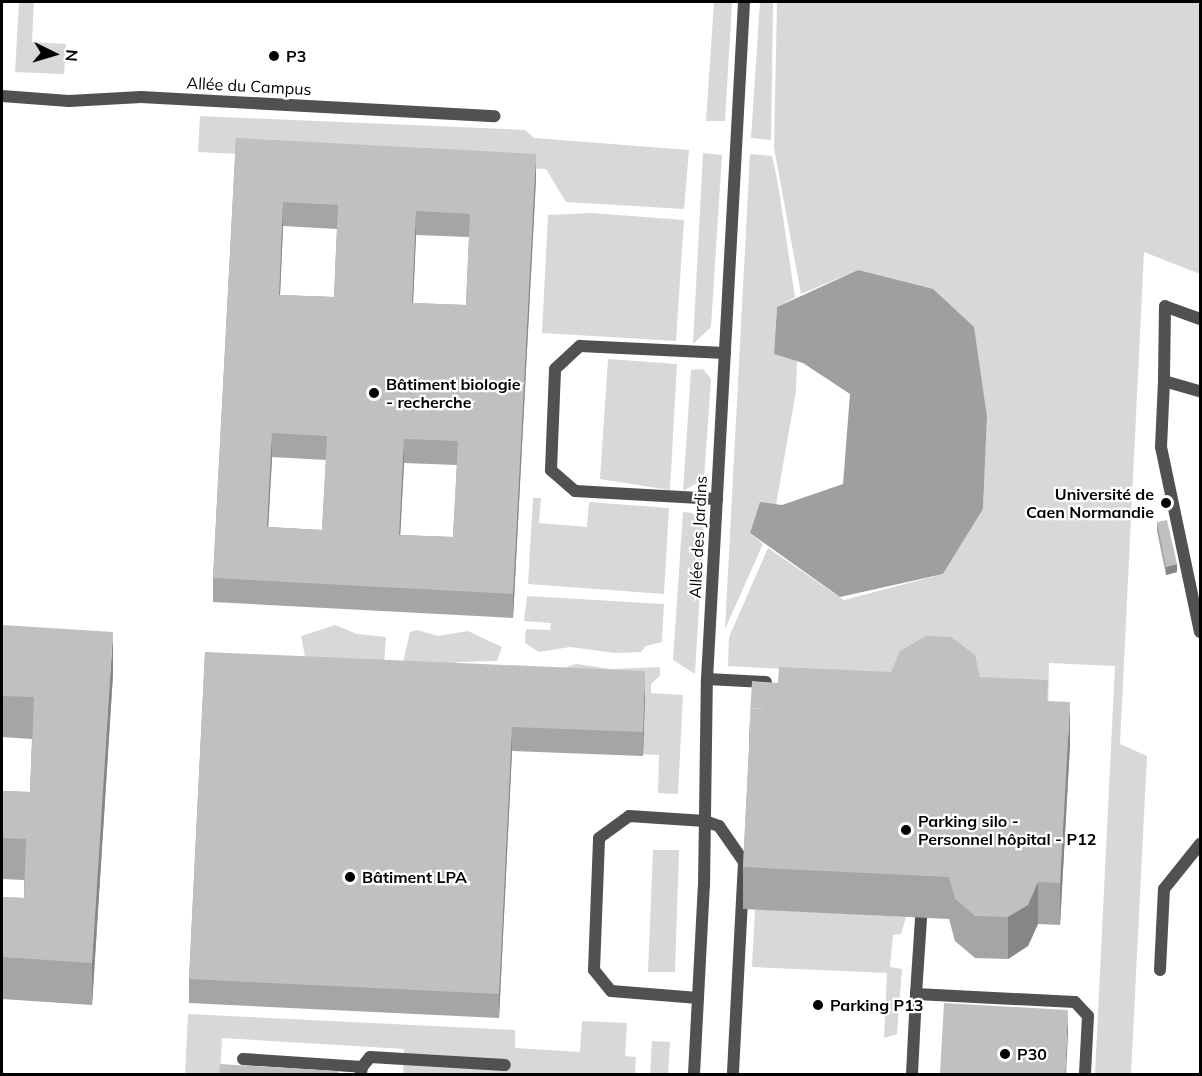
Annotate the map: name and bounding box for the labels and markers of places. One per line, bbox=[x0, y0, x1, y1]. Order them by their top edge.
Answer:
place label: P3 bbox=[286, 46, 306, 66]
marker: P3 bbox=[267, 49, 281, 63]
place label: Bâtiment biologie - recherche bbox=[386, 374, 521, 412]
marker: Bâtiment biologie - recherche bbox=[367, 386, 381, 400]
place label: Université de Caen Normandie bbox=[1026, 484, 1154, 522]
marker: Université de Caen Normandie bbox=[1159, 496, 1173, 510]
place label: Parking silo - Personnel hôpital - P12 bbox=[918, 811, 1096, 849]
marker: Parking silo - Personnel hôpital - P12 bbox=[899, 823, 913, 837]
place label: Bâtiment LPA bbox=[362, 867, 467, 887]
marker: Bâtiment LPA bbox=[343, 870, 357, 884]
place label: Parking P13 bbox=[830, 995, 923, 1015]
marker: Parking P13 bbox=[811, 998, 825, 1012]
place label: P30 bbox=[1017, 1044, 1047, 1064]
marker: P30 bbox=[998, 1047, 1012, 1061]

